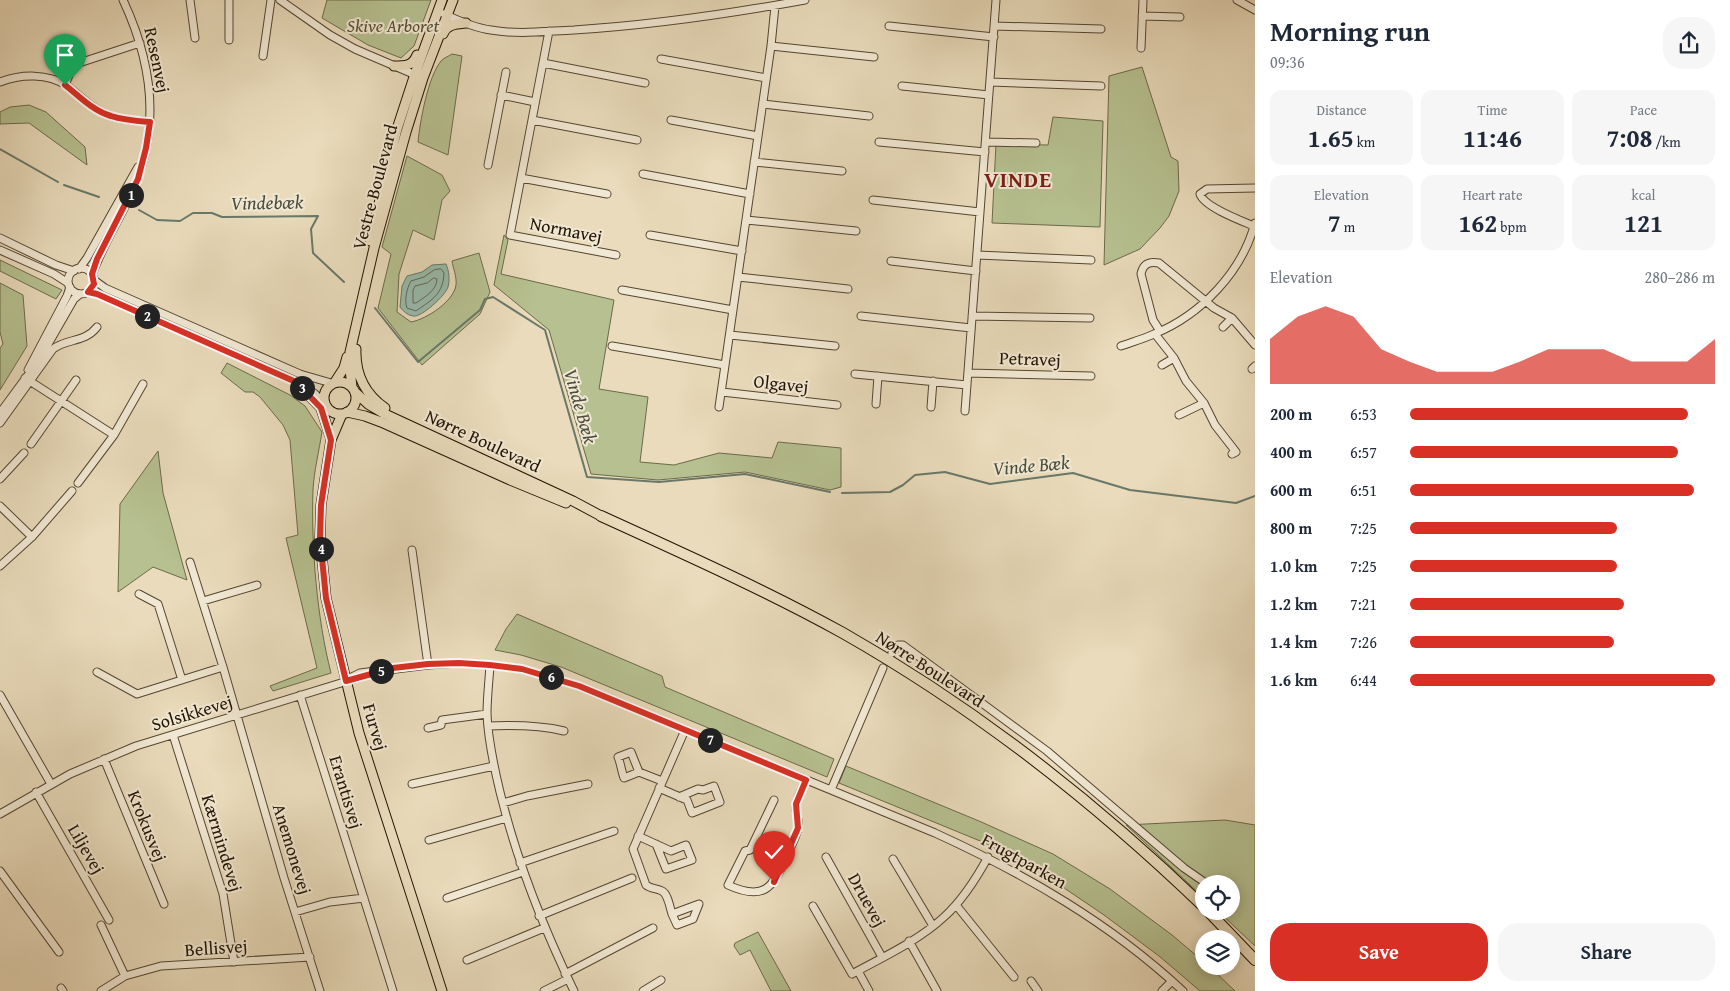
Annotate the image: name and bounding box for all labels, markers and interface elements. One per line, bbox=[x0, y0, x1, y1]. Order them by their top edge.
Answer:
text: Morning run bbox=[1270, 10, 1430, 51]
park label: Skive Arboret bbox=[347, 12, 439, 39]
button: share bbox=[1663, 17, 1715, 69]
street label: Resenvej bbox=[137, 25, 178, 95]
pin bbox=[44, 34, 86, 85]
icon: arrive bbox=[51, 41, 79, 69]
text: 09:36 bbox=[1270, 50, 1305, 74]
text: Distance bbox=[1316, 100, 1367, 120]
text: Time bbox=[1478, 100, 1507, 120]
text: Pace bbox=[1630, 100, 1657, 120]
text: 1.65 bbox=[1308, 120, 1354, 156]
text: 11:46 bbox=[1463, 120, 1522, 156]
text: 7:08 bbox=[1606, 120, 1652, 156]
street label: Vestre Boulevard bbox=[345, 121, 404, 253]
text: km bbox=[1354, 132, 1375, 152]
text: /km bbox=[1652, 132, 1681, 152]
district label: VINDE bbox=[984, 163, 1052, 195]
pin: 1 bbox=[118, 182, 144, 208]
text: 1 bbox=[128, 185, 135, 205]
text: Elevation bbox=[1314, 185, 1369, 205]
text: Heart rate bbox=[1462, 185, 1523, 205]
text: kcal bbox=[1632, 185, 1655, 205]
water label: Vindebæk bbox=[230, 187, 304, 217]
text: 7 bbox=[1328, 205, 1341, 241]
text: 162 bbox=[1458, 205, 1497, 241]
text: 121 bbox=[1624, 205, 1663, 241]
street label: Normavej bbox=[528, 209, 605, 250]
text: m bbox=[1341, 217, 1355, 237]
text: bpm bbox=[1497, 217, 1527, 237]
text: Elevation bbox=[1270, 265, 1333, 289]
text: 280–286 m bbox=[1645, 265, 1715, 289]
pin: 2 bbox=[134, 304, 160, 328]
text: 2 bbox=[144, 306, 151, 326]
street label: Petravej bbox=[999, 344, 1061, 373]
water label: Vinde Bæk bbox=[557, 365, 605, 447]
street label: Olgavej bbox=[752, 367, 810, 400]
pin: 3 bbox=[290, 376, 314, 400]
text: 3 bbox=[299, 378, 306, 398]
street label: Nørre Boulevard bbox=[421, 402, 546, 479]
text: 200 m bbox=[1270, 402, 1312, 426]
text: 6:53 bbox=[1350, 402, 1377, 426]
text: 400 m bbox=[1270, 440, 1312, 464]
text: 6:57 bbox=[1350, 440, 1377, 464]
water label: Vinde Bæk bbox=[991, 448, 1071, 482]
text: 600 m bbox=[1270, 478, 1312, 502]
text: 6:51 bbox=[1350, 478, 1377, 502]
text: 800 m bbox=[1270, 516, 1312, 540]
text: 7:25 bbox=[1350, 516, 1377, 540]
pin: 4 bbox=[308, 536, 334, 562]
text: 4 bbox=[318, 539, 325, 559]
text: 1.0 km bbox=[1270, 554, 1317, 578]
text: 7:25 bbox=[1350, 554, 1377, 578]
text: 1.2 km bbox=[1270, 592, 1317, 616]
text: 7:21 bbox=[1350, 592, 1377, 616]
street label: Nørre Boulevard bbox=[871, 623, 990, 714]
text: 1.4 km bbox=[1270, 630, 1317, 654]
text: 7:26 bbox=[1350, 630, 1377, 654]
pin: 5 bbox=[368, 658, 394, 684]
text: 5 bbox=[378, 661, 385, 681]
pin: 6 bbox=[538, 664, 564, 690]
text: 6 bbox=[548, 667, 555, 687]
text: 1.6 km bbox=[1270, 668, 1317, 692]
text: 6:44 bbox=[1350, 668, 1377, 692]
street label: Solsikkevej bbox=[148, 687, 236, 738]
street label: Furvej bbox=[356, 700, 395, 754]
pin: 7 bbox=[698, 728, 722, 752]
text: 7 bbox=[707, 730, 714, 750]
street label: Erantisvej bbox=[323, 752, 370, 832]
street label: Krokusvej bbox=[121, 786, 174, 866]
street label: Kærmindevej bbox=[195, 791, 250, 895]
street label: Anemonevej bbox=[266, 800, 319, 898]
street label: Liljevej bbox=[61, 819, 112, 879]
street label: Frugtparken bbox=[976, 826, 1072, 895]
pin bbox=[753, 831, 795, 882]
icon: check bbox=[760, 838, 788, 866]
street label: Druevej bbox=[841, 868, 893, 932]
map controls bbox=[1195, 875, 1240, 975]
button: locate bbox=[1195, 875, 1240, 920]
button: Save bbox=[1270, 923, 1488, 981]
button: Share bbox=[1498, 923, 1715, 981]
button: layers bbox=[1195, 930, 1240, 975]
street label: Bellisvej bbox=[184, 932, 248, 963]

